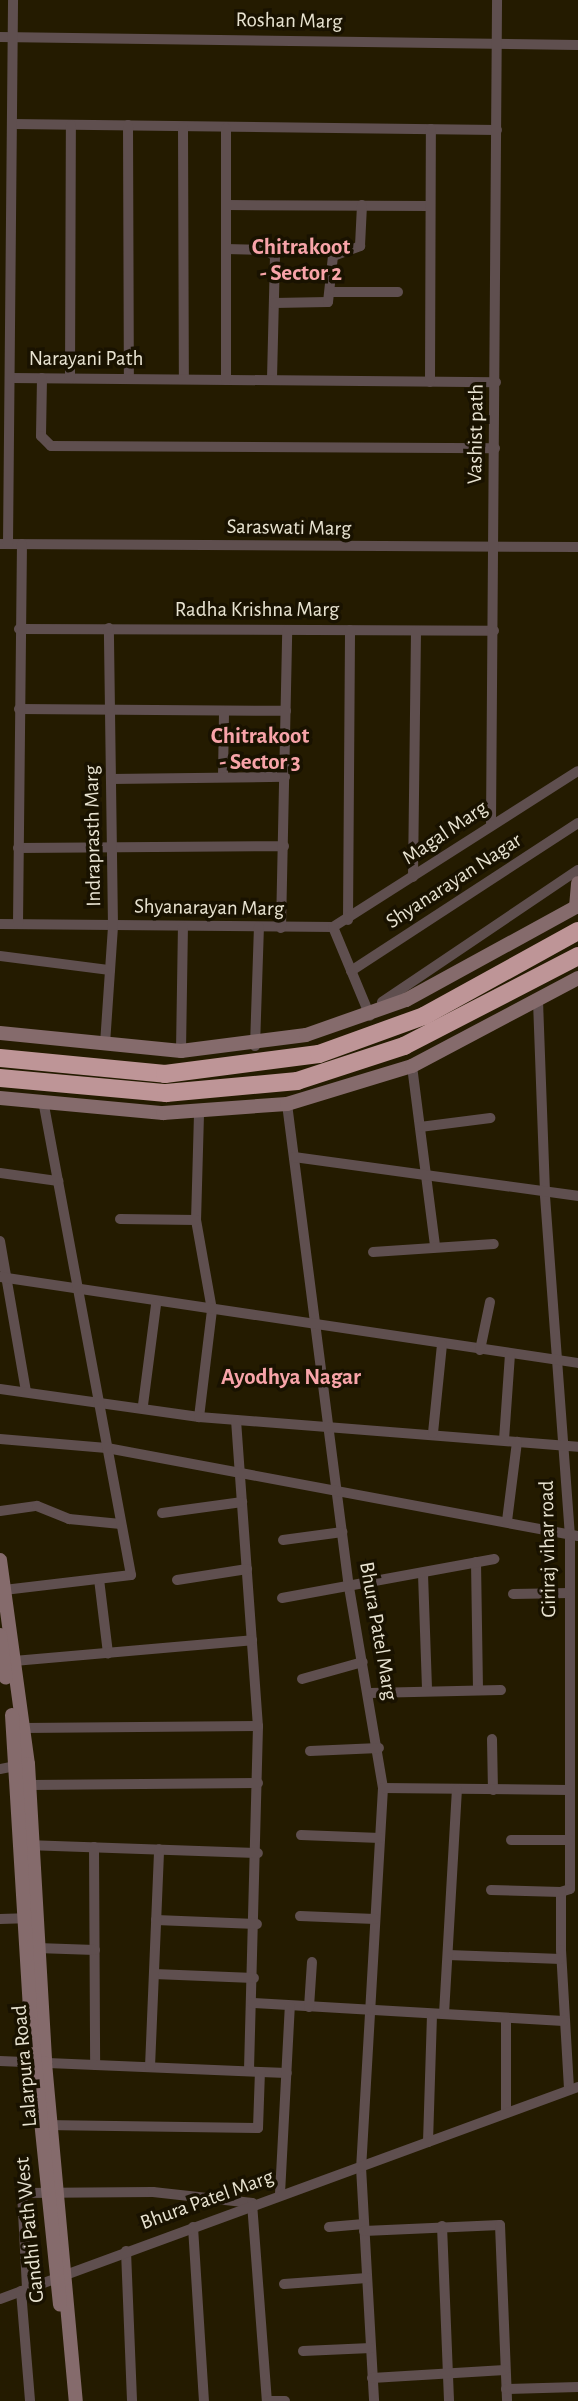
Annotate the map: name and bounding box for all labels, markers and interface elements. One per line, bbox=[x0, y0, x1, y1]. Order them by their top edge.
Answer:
street label: Roshan Marg bbox=[236, 7, 342, 35]
district label: Chitrakoot - Sector 2 bbox=[252, 234, 350, 288]
street label: Narayani Path bbox=[29, 346, 143, 372]
street label: Vashist path bbox=[463, 384, 489, 484]
street label: Saraswati Marg bbox=[226, 514, 352, 542]
street label: Radha Krishna Marg bbox=[175, 597, 339, 623]
district label: Chitrakoot - Sector 3 bbox=[211, 723, 309, 777]
street label: Indraprasth Marg bbox=[79, 765, 107, 907]
street label: Magal Marg bbox=[398, 795, 492, 871]
street label: Shyanarayan Nagar bbox=[381, 828, 527, 934]
street label: Shyanarayan Marg bbox=[134, 894, 284, 922]
district label: Ayodhya Nagar bbox=[221, 1364, 361, 1392]
street label: Giriraj vihar road bbox=[534, 1480, 562, 1618]
street label: Bhura Patel Marg bbox=[353, 1560, 403, 1702]
street label: Lalarpura Road bbox=[7, 2004, 43, 2128]
street label: Gandhi Path West bbox=[10, 2156, 50, 2304]
street label: Bhura Patel Marg bbox=[137, 2164, 277, 2236]

